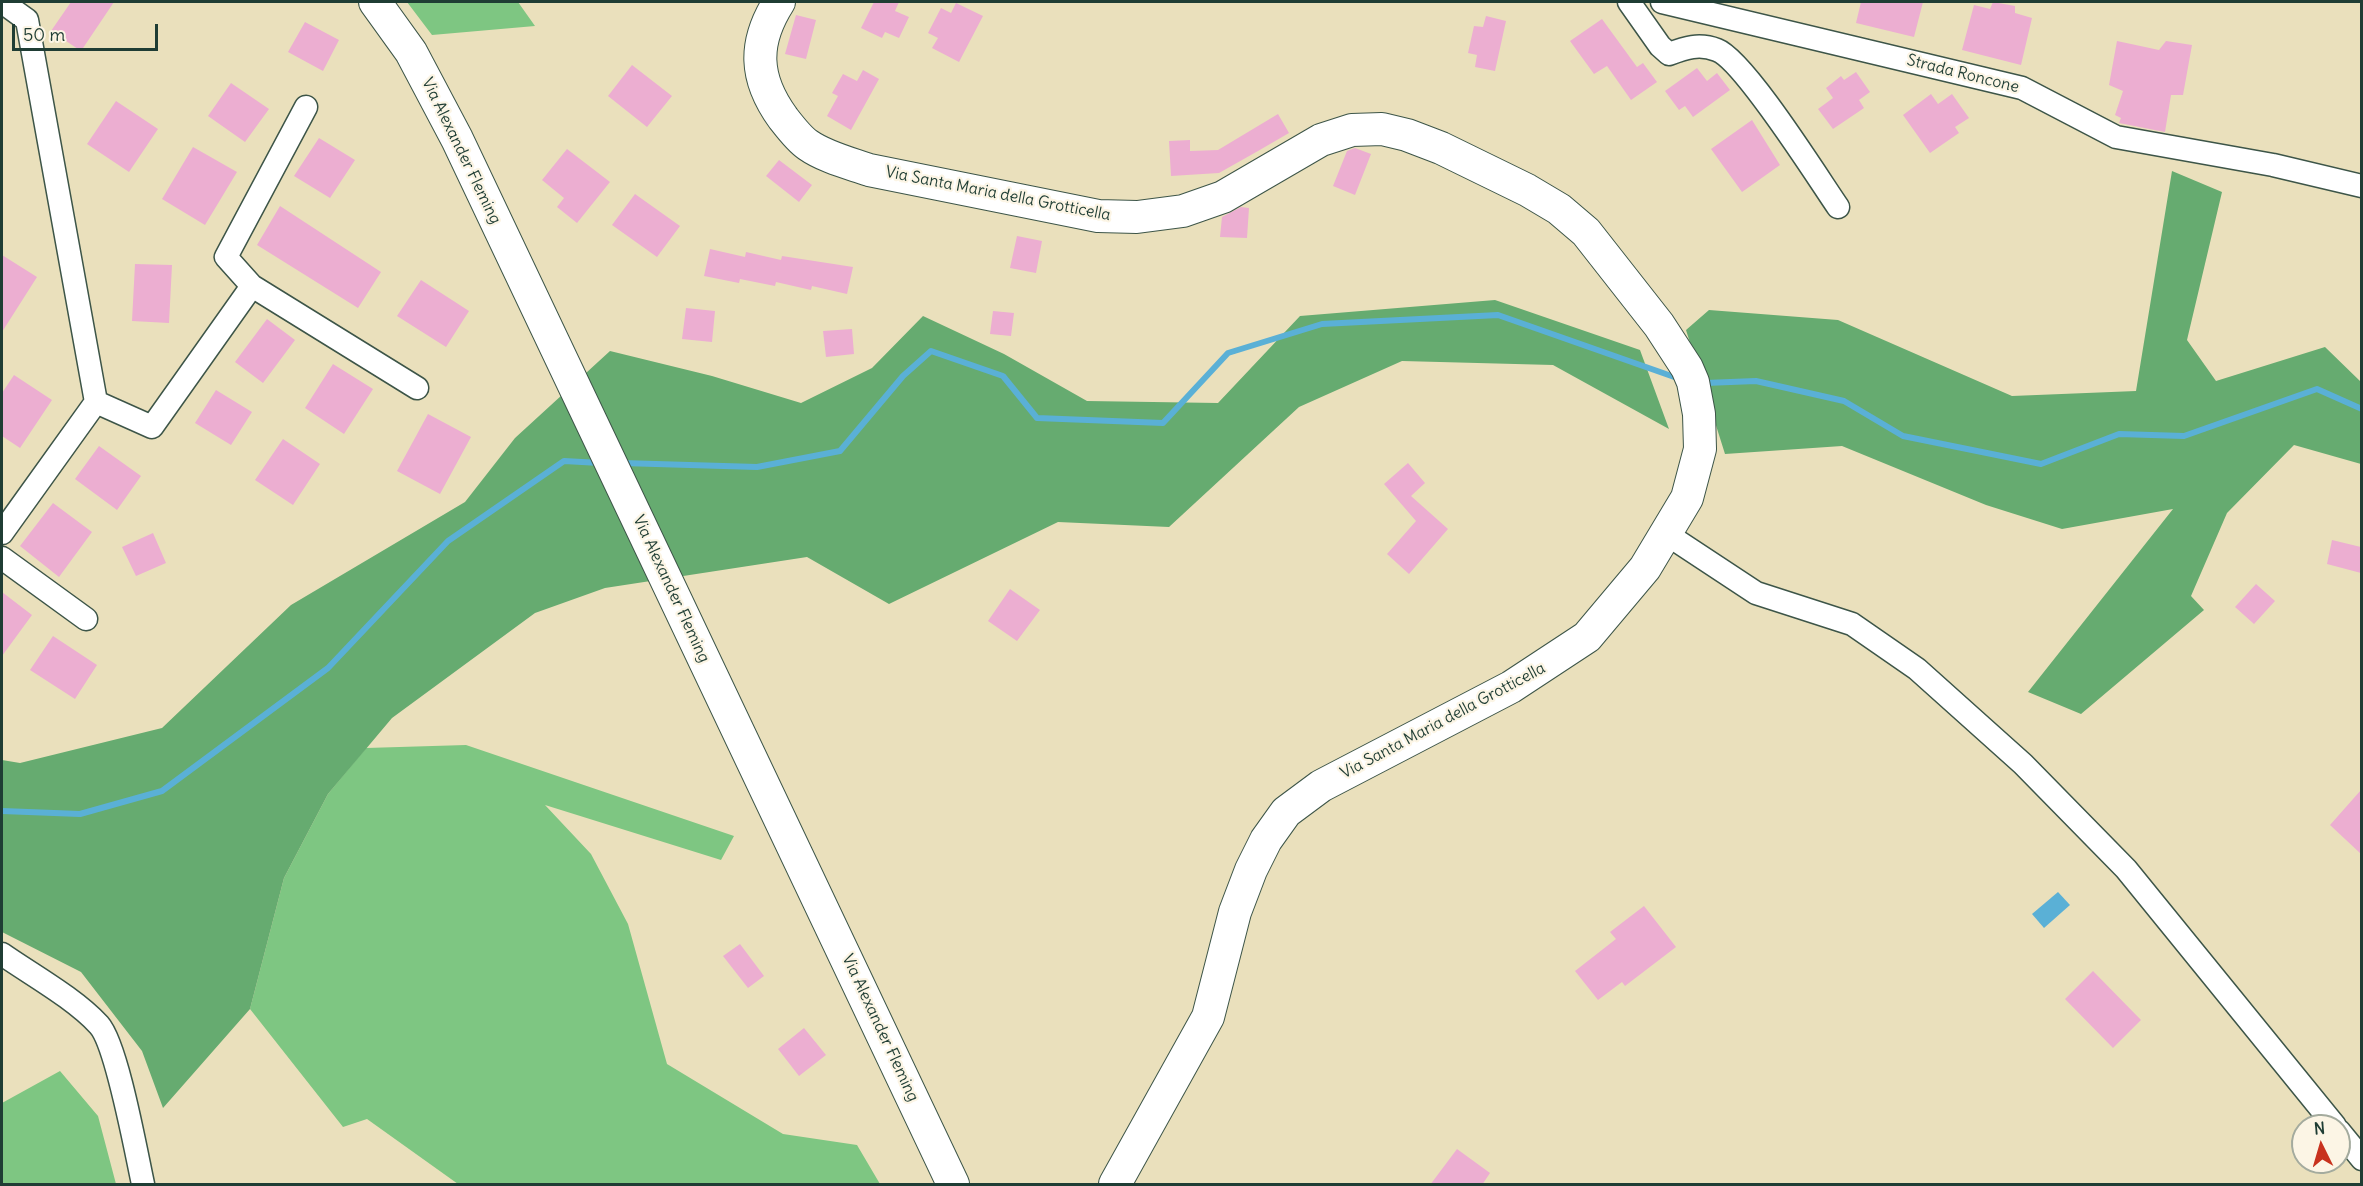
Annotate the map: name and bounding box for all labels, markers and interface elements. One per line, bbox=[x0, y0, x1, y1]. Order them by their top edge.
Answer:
scale bar bbox=[15, 12, 160, 50]
text: 50 m bbox=[23, 23, 65, 46]
street label: Strada Roncone bbox=[1905, 51, 2021, 97]
street label: Via Alexander Fleming bbox=[417, 75, 505, 227]
street label: Via Santa Maria della Grotticella bbox=[884, 163, 1112, 225]
street label: Via Alexander Fleming bbox=[628, 512, 714, 666]
street label: Via Santa Maria della Grotticella bbox=[1337, 659, 1549, 783]
street label: Via Alexander Fleming bbox=[837, 951, 923, 1105]
north arrow bbox=[2291, 1114, 2351, 1174]
text: N bbox=[2313, 1118, 2326, 1139]

